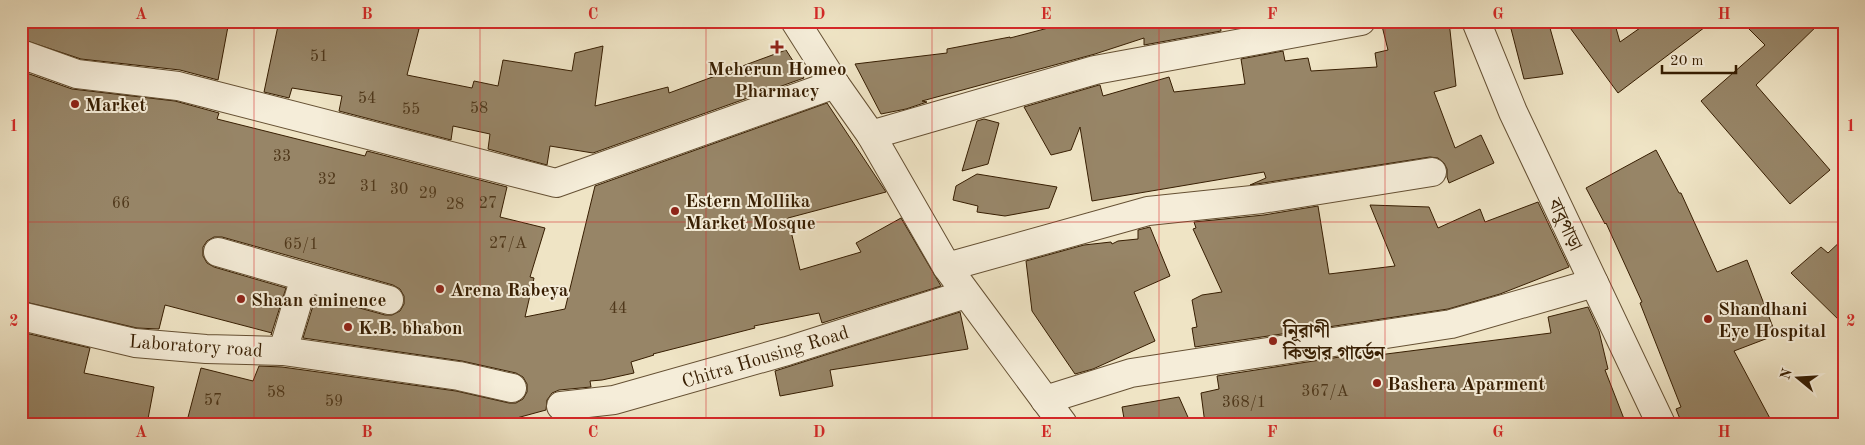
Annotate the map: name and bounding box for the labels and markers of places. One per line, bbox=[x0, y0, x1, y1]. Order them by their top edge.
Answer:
marker: Meherun Homeo Pharmacy bbox=[770, 40, 784, 54]
place label: Meherun Homeo Pharmacy bbox=[707, 61, 847, 102]
place label: Market bbox=[85, 97, 146, 116]
marker: Market bbox=[69, 98, 81, 110]
place label: Estern Mollika Market Mosque bbox=[685, 193, 816, 234]
marker: Estern Mollika Market Mosque bbox=[669, 205, 681, 217]
place label: Arena Rabeya bbox=[450, 282, 569, 301]
marker: Arena Rabeya bbox=[434, 283, 446, 295]
place label: Shaan eminence bbox=[251, 292, 386, 311]
marker: Shaan eminence bbox=[235, 293, 247, 305]
place label: Shandhani Eye Hospital bbox=[1718, 301, 1826, 342]
marker: Shandhani Eye Hospital bbox=[1702, 313, 1714, 325]
place label: নিূরাণী কিন্ডার গার্ডেন bbox=[1282, 319, 1386, 364]
place label: K.B. bhabon bbox=[358, 320, 463, 339]
marker: K.B. bhabon bbox=[342, 321, 354, 333]
marker: নিূরাণী কিন্ডার গার্ডেন bbox=[1267, 335, 1279, 347]
place label: Bashera Aparment bbox=[1387, 376, 1545, 395]
marker: Bashera Aparment bbox=[1371, 377, 1383, 389]

